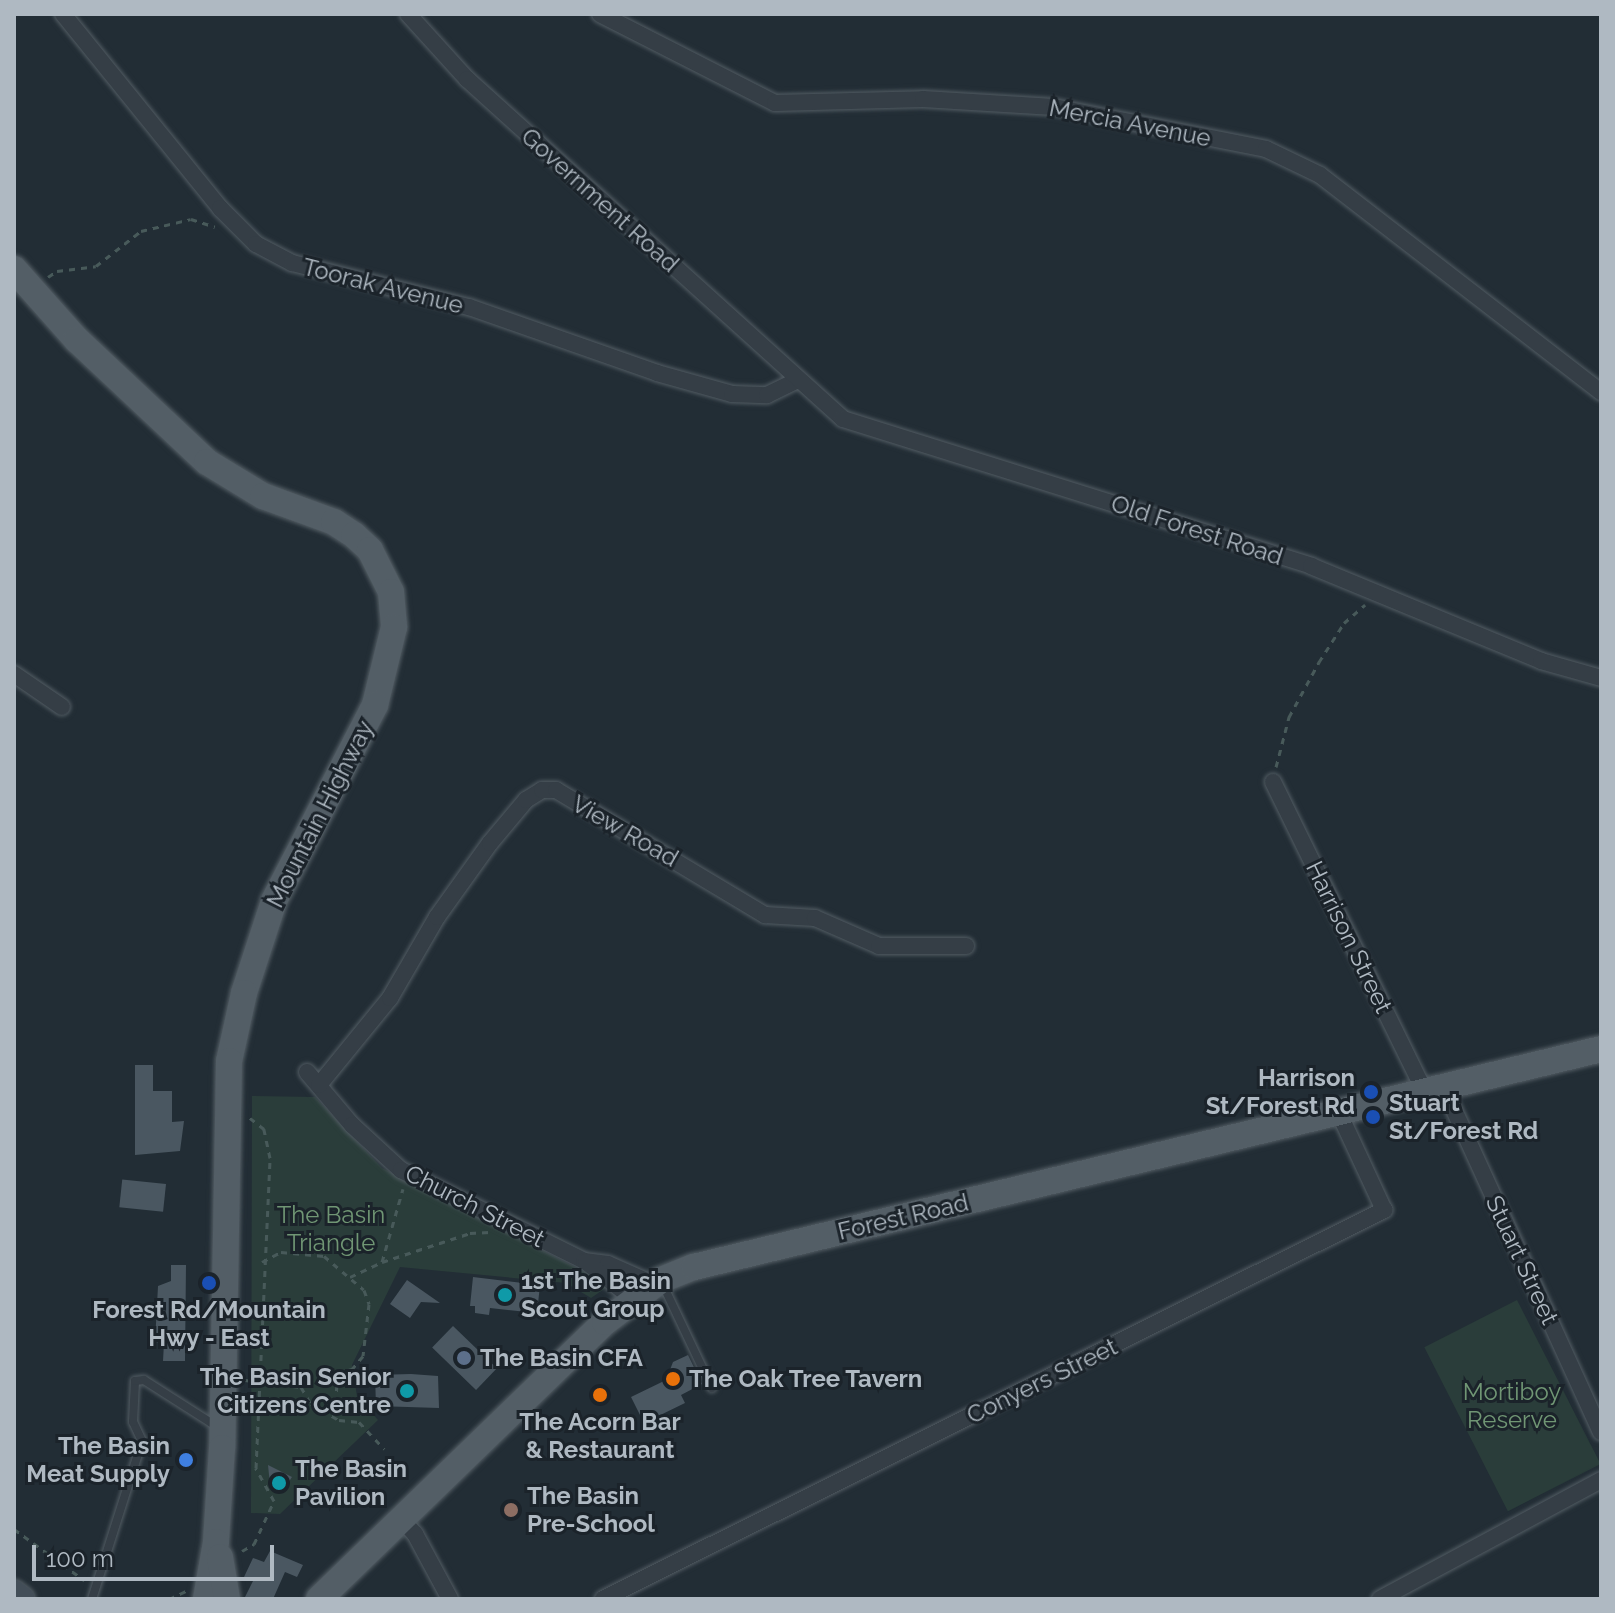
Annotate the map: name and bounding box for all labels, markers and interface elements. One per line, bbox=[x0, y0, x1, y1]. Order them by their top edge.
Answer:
street label: Mercia Avenue bbox=[1046, 93, 1214, 153]
street label: Government Road bbox=[515, 122, 685, 278]
street label: Toorak Avenue bbox=[299, 252, 467, 320]
street label: Old Forest Road bbox=[1108, 489, 1286, 571]
street label: Mountain Highway bbox=[260, 716, 380, 912]
street label: View Road bbox=[566, 789, 684, 873]
street label: Harrison Street bbox=[1300, 856, 1398, 1018]
place label: Harrison St/Forest Rd bbox=[1206, 1064, 1355, 1120]
marker: Harrison St/Forest Rd bbox=[1362, 1083, 1380, 1101]
place label: Stuart St/Forest Rd bbox=[1389, 1089, 1538, 1145]
marker: Stuart St/Forest Rd bbox=[1364, 1108, 1382, 1126]
street label: Church Street bbox=[400, 1159, 550, 1253]
street label: Forest Road bbox=[835, 1188, 971, 1246]
street label: Stuart Street bbox=[1480, 1191, 1564, 1329]
park label: The Basin Triangle bbox=[277, 1201, 385, 1257]
place label: 1st The Basin Scout Group bbox=[521, 1267, 672, 1323]
marker: Forest Rd/Mountain Hwy - East bbox=[200, 1274, 218, 1292]
marker: 1st The Basin Scout Group bbox=[496, 1286, 514, 1304]
place label: Forest Rd/Mountain Hwy - East bbox=[92, 1296, 326, 1352]
street label: Conyers Street bbox=[962, 1332, 1122, 1430]
place label: The Basin CFA bbox=[480, 1344, 643, 1372]
marker: The Basin CFA bbox=[455, 1349, 473, 1367]
place label: The Basin Senior Citizens Centre bbox=[200, 1363, 391, 1419]
place label: The Oak Tree Tavern bbox=[689, 1365, 924, 1393]
marker: The Oak Tree Tavern bbox=[664, 1370, 682, 1388]
park label: Mortiboy Reserve bbox=[1463, 1378, 1561, 1434]
marker: The Basin Senior Citizens Centre bbox=[398, 1382, 416, 1400]
marker: The Acorn Bar & Restaurant bbox=[591, 1386, 609, 1404]
place label: The Acorn Bar & Restaurant bbox=[519, 1408, 681, 1464]
place label: The Basin Meat Supply bbox=[26, 1432, 170, 1488]
marker: The Basin Meat Supply bbox=[177, 1451, 195, 1469]
place label: The Basin Pavilion bbox=[295, 1455, 407, 1511]
marker: The Basin Pavilion bbox=[270, 1474, 288, 1492]
place label: The Basin Pre-School bbox=[527, 1482, 655, 1538]
marker: The Basin Pre-School bbox=[502, 1501, 520, 1519]
scale bar bbox=[36, 1529, 278, 1579]
text: 100 m bbox=[46, 1544, 114, 1573]

